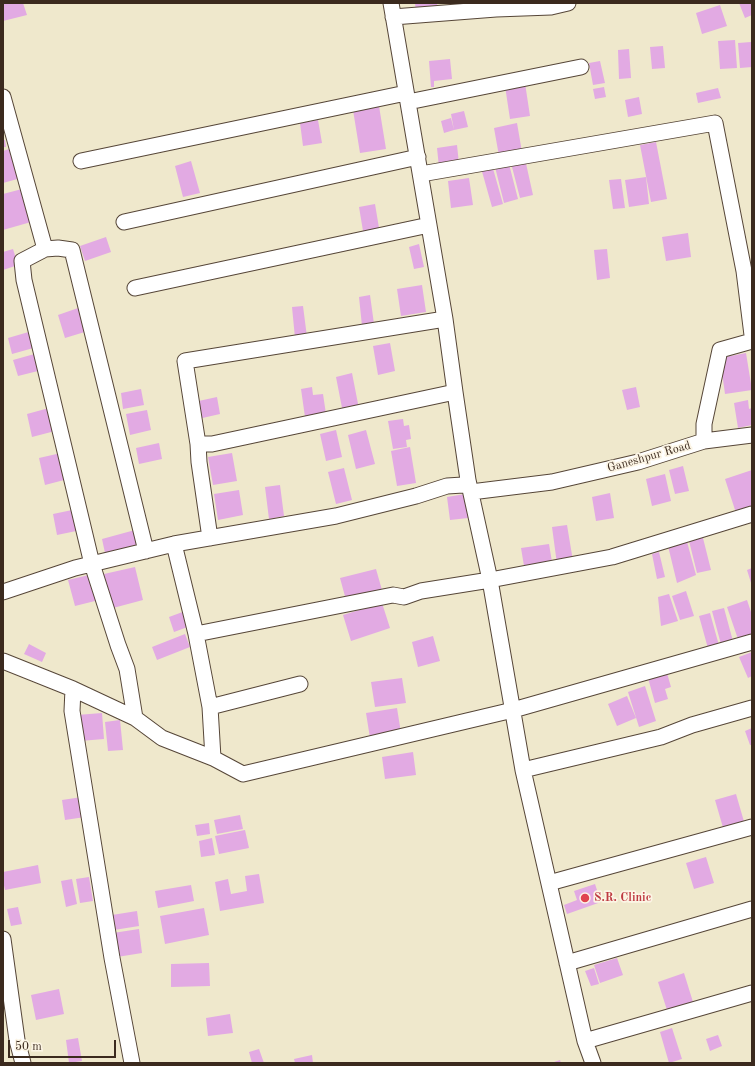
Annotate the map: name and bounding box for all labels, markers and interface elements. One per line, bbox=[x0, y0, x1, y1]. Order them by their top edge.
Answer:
street label: Ganeshpur Road bbox=[606, 438, 692, 476]
place label: S.R. Clinic bbox=[594, 891, 651, 905]
marker: S.R. Clinic bbox=[579, 892, 591, 904]
scale bar bbox=[10, 1032, 118, 1058]
text: 50 m bbox=[15, 1041, 42, 1053]

